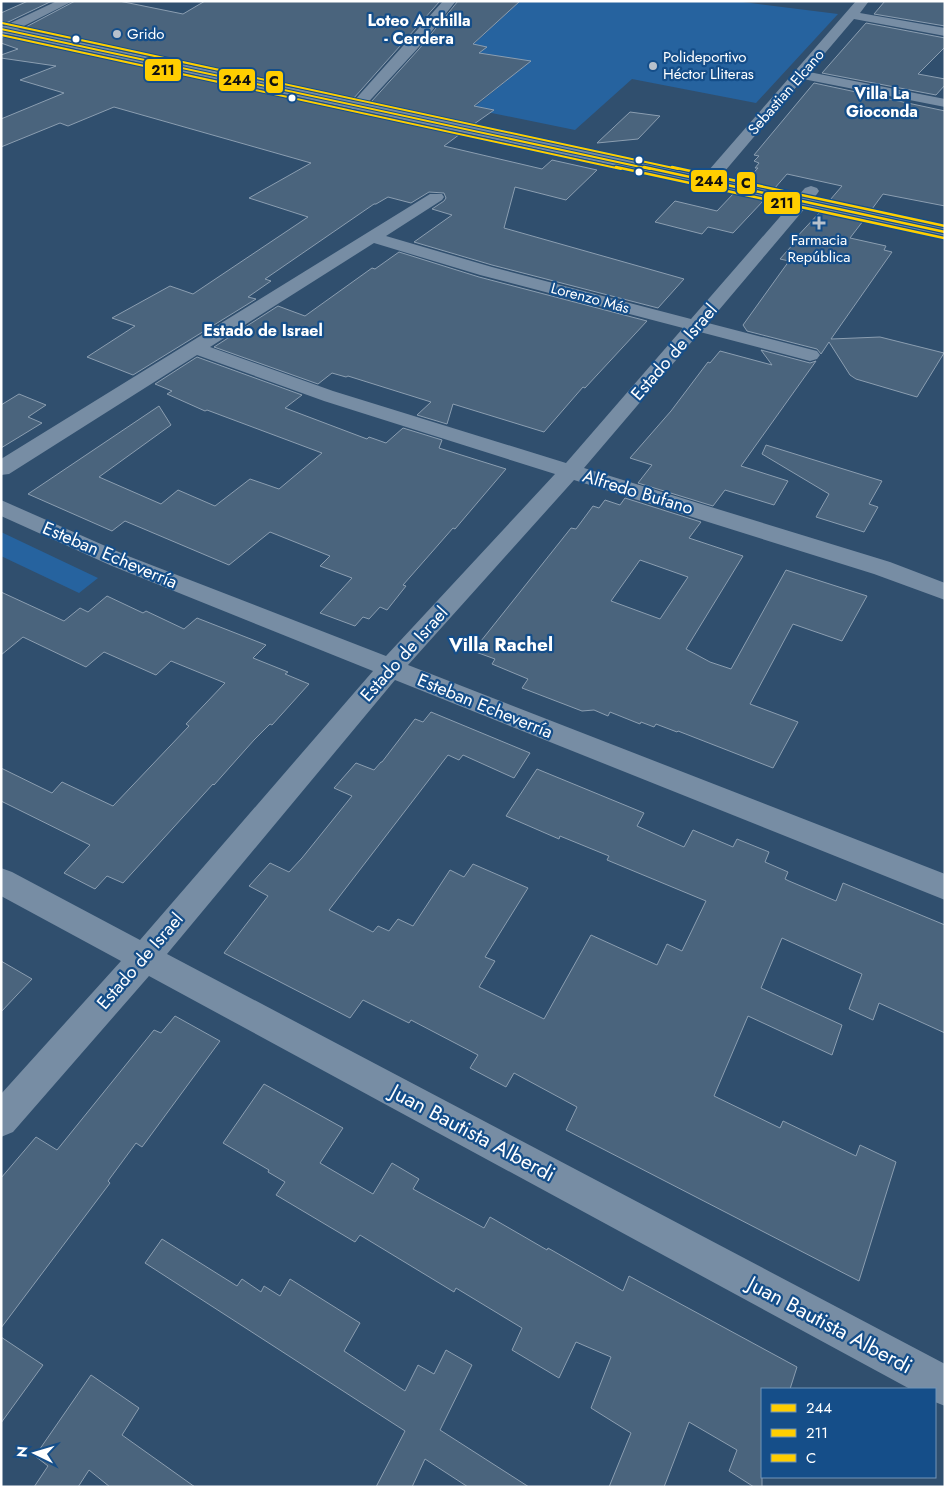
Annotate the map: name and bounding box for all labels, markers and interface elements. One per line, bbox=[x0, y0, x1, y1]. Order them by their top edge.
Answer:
district label: Loteo Archilla - Cerdera bbox=[367, 9, 471, 50]
place label: Grido bbox=[127, 23, 164, 45]
marker: Grido bbox=[111, 28, 123, 40]
unlabelled marker bbox=[71, 34, 81, 44]
street label: Sebastian Elcano bbox=[743, 44, 829, 140]
place label: Polideportivo Héctor Lliteras bbox=[663, 46, 754, 85]
line badge: 211 bbox=[144, 58, 182, 82]
text: 211 bbox=[151, 60, 175, 80]
marker: Polideportivo Héctor Lliteras bbox=[647, 60, 659, 72]
line badge: 244 bbox=[218, 68, 256, 92]
text: 244 bbox=[223, 70, 252, 90]
line badge: C bbox=[265, 70, 284, 94]
text: C bbox=[269, 71, 279, 91]
district label: Villa La Gioconda bbox=[846, 82, 918, 123]
unlabelled marker bbox=[287, 93, 297, 103]
unlabelled marker bbox=[634, 155, 644, 165]
unlabelled marker bbox=[634, 167, 644, 177]
line badge: 244 bbox=[690, 169, 728, 193]
text: 244 bbox=[695, 171, 724, 191]
line badge: C bbox=[736, 171, 756, 195]
text: C bbox=[741, 173, 751, 193]
line badge: 211 bbox=[763, 191, 801, 215]
text: 211 bbox=[770, 193, 794, 213]
marker: Farmacia República bbox=[813, 217, 825, 229]
place label: Farmacia República bbox=[788, 229, 850, 268]
street label: Lorenzo Más bbox=[548, 277, 632, 319]
street label: Estado de Israel bbox=[625, 298, 723, 406]
district label: Estado de Israel bbox=[203, 319, 323, 342]
street label: Alfredo Bufano bbox=[579, 463, 697, 521]
street label: Esteban Echeverría bbox=[39, 515, 181, 595]
street label: Estado de Israel bbox=[354, 601, 454, 707]
district label: Villa Rachel bbox=[448, 631, 553, 658]
street label: Esteban Echeverría bbox=[413, 667, 557, 745]
street label: Estado de Israel bbox=[91, 907, 189, 1015]
street label: Juan Bautista Alberdi bbox=[383, 1075, 561, 1189]
street label: Juan Bautista Alberdi bbox=[740, 1267, 918, 1381]
legend bbox=[761, 1388, 936, 1478]
text: 244 bbox=[806, 1397, 832, 1419]
text: 211 bbox=[806, 1422, 828, 1444]
north arrow bbox=[10, 1428, 60, 1478]
text: N bbox=[12, 1445, 32, 1458]
text: C bbox=[806, 1447, 816, 1469]

